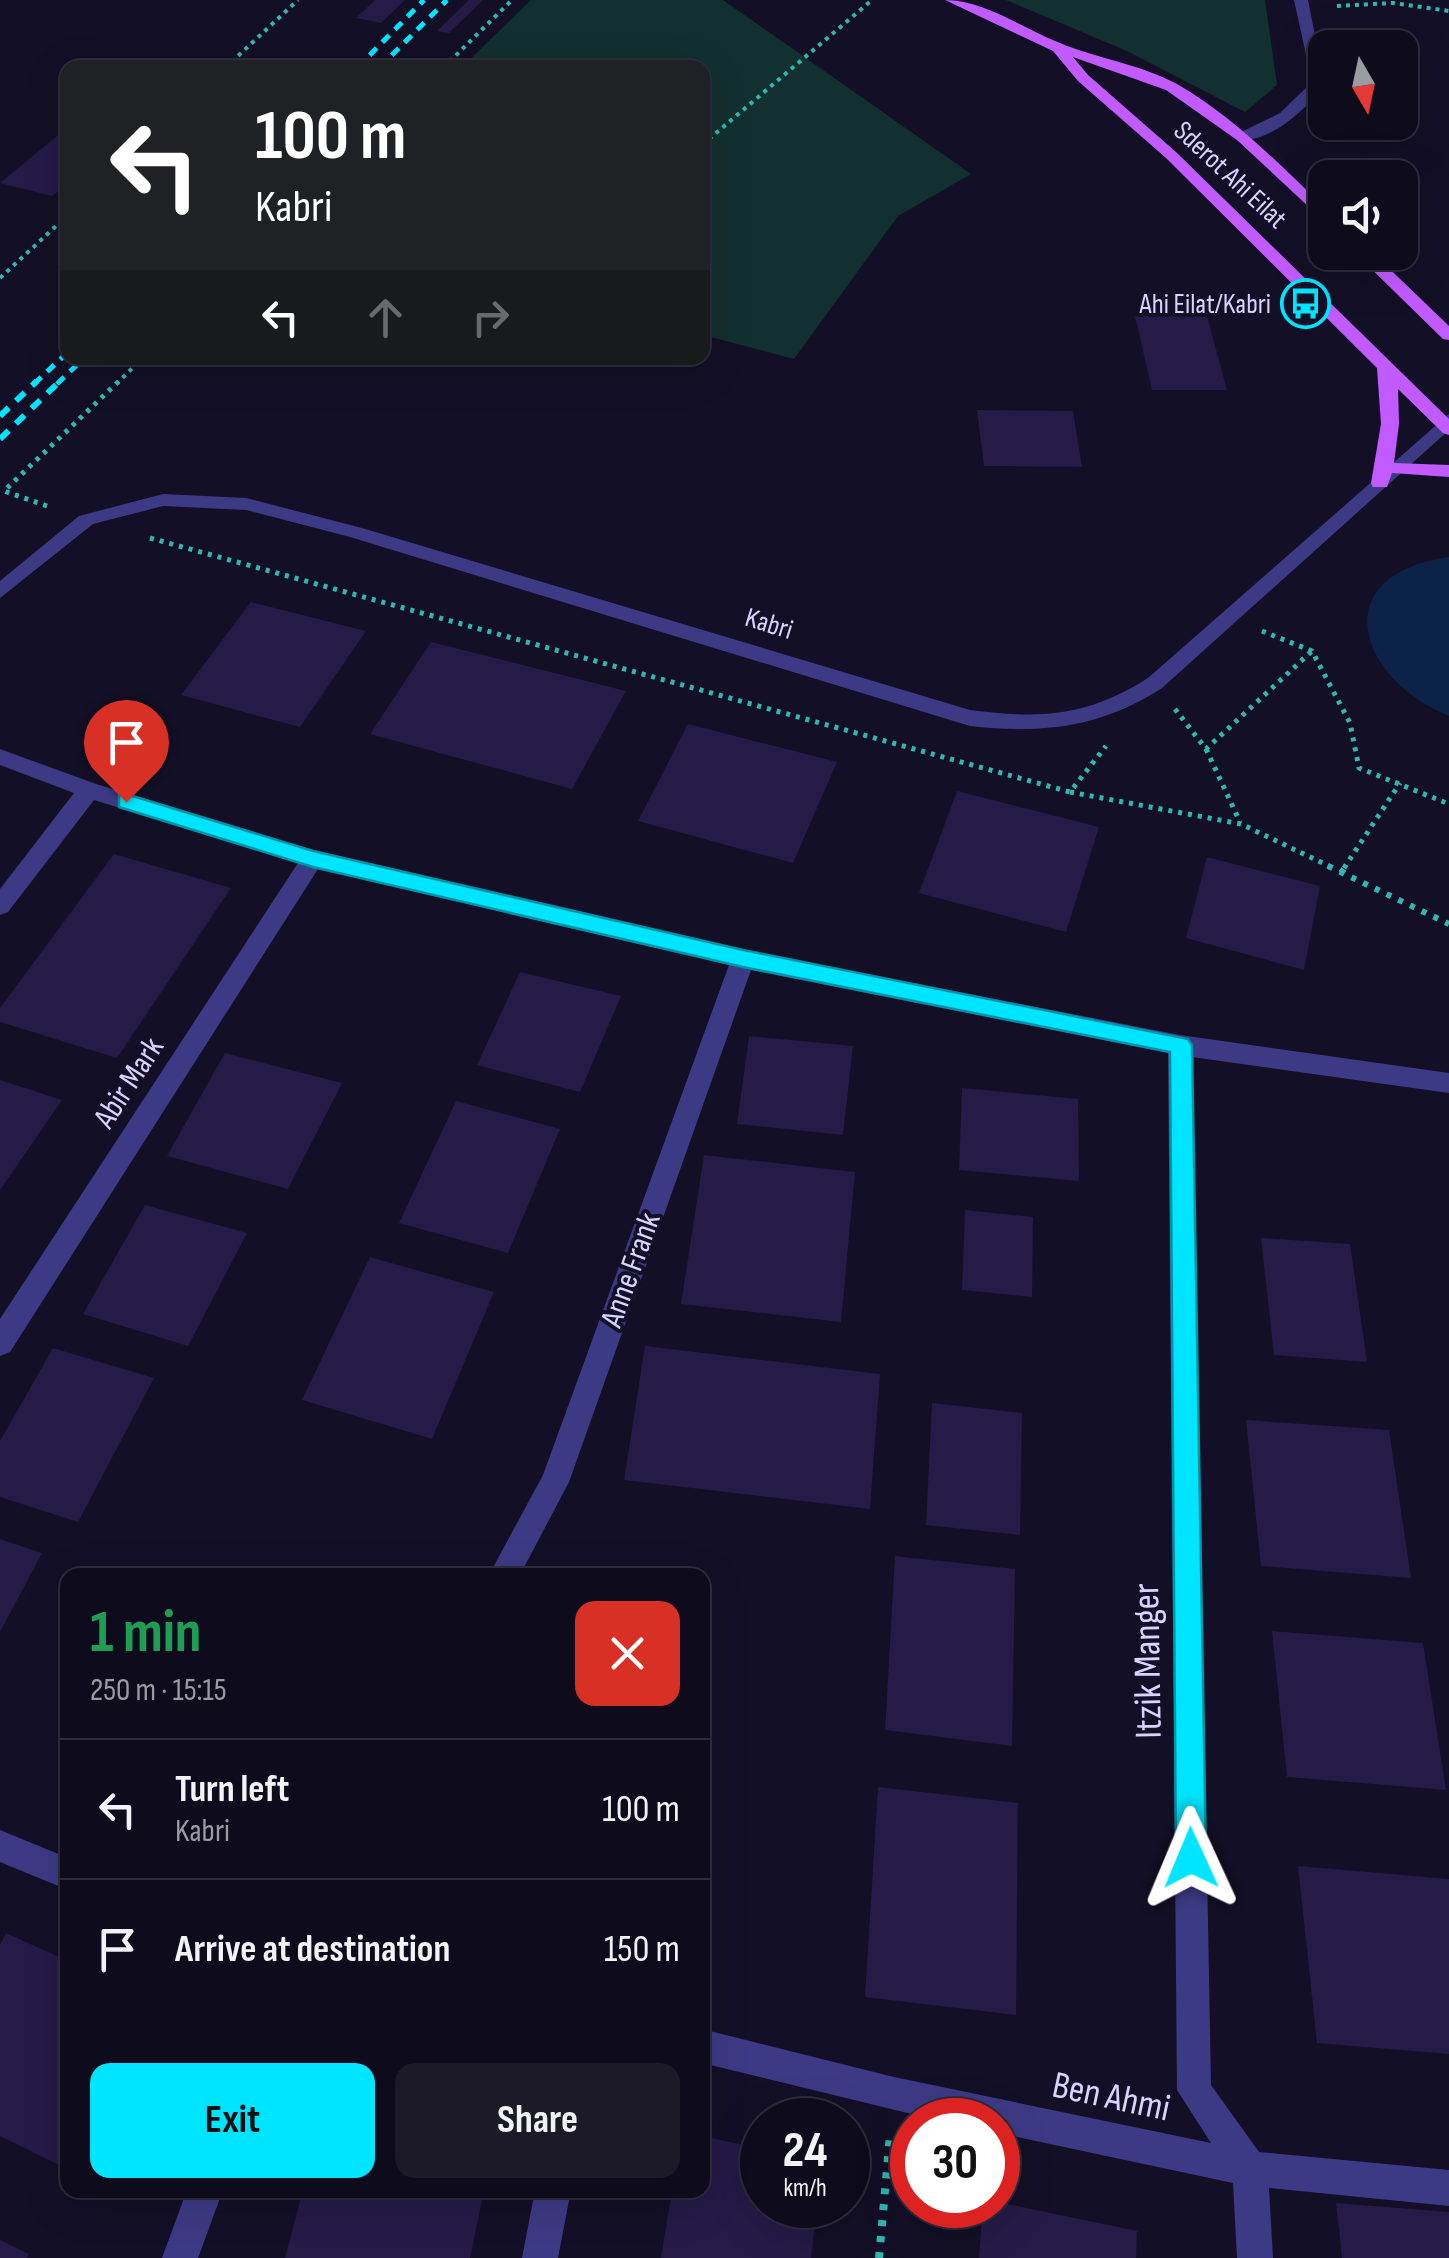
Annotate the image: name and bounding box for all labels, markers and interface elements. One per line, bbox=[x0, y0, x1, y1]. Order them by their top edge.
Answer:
north arrow bbox=[1308, 30, 1418, 140]
map controls bbox=[1308, 30, 1418, 270]
text: 100 m bbox=[255, 95, 406, 179]
icon: left bbox=[90, 100, 220, 230]
street label: Sderot Ahi Eilat bbox=[1167, 114, 1293, 236]
button: sound bbox=[1308, 160, 1418, 270]
text: Kabri bbox=[255, 180, 332, 235]
bus stop icon: Ahi Eilat/Kabri bbox=[1280, 278, 1332, 330]
place label: Ahi Eilat/Kabri bbox=[1138, 288, 1271, 321]
icon: left bbox=[253, 290, 308, 345]
icon: ahead bbox=[358, 290, 413, 345]
icon: right bbox=[463, 290, 518, 345]
street label: Kabri bbox=[741, 601, 797, 647]
pin bbox=[84, 700, 169, 803]
icon: arrive bbox=[99, 715, 154, 770]
street label: Abir Mark bbox=[85, 1030, 173, 1137]
street label: Anne Frank bbox=[592, 1208, 670, 1333]
street label: Itzik Manger bbox=[1124, 1583, 1172, 1739]
text: 1 min bbox=[90, 1597, 202, 1669]
button: close bbox=[575, 1601, 680, 1706]
text: 250 m · 15:15 bbox=[90, 1671, 227, 1710]
text: Turn left bbox=[175, 1767, 289, 1812]
icon: left bbox=[90, 1782, 145, 1837]
text: 100 m bbox=[602, 1787, 680, 1832]
position arrow bbox=[1139, 1806, 1243, 1910]
text: Kabri bbox=[175, 1812, 230, 1851]
icon: arrive bbox=[90, 1922, 145, 1977]
text: Arrive at destination bbox=[175, 1927, 450, 1972]
text: 150 m bbox=[604, 1927, 680, 1972]
button: Exit bbox=[90, 2063, 375, 2178]
button: Share bbox=[395, 2063, 680, 2178]
street label: Ben Ahmi bbox=[1048, 2063, 1174, 2131]
speed limit sign: 30 bbox=[890, 2098, 1020, 2228]
text: 24 bbox=[783, 2121, 827, 2181]
text: km/h bbox=[783, 2173, 827, 2204]

